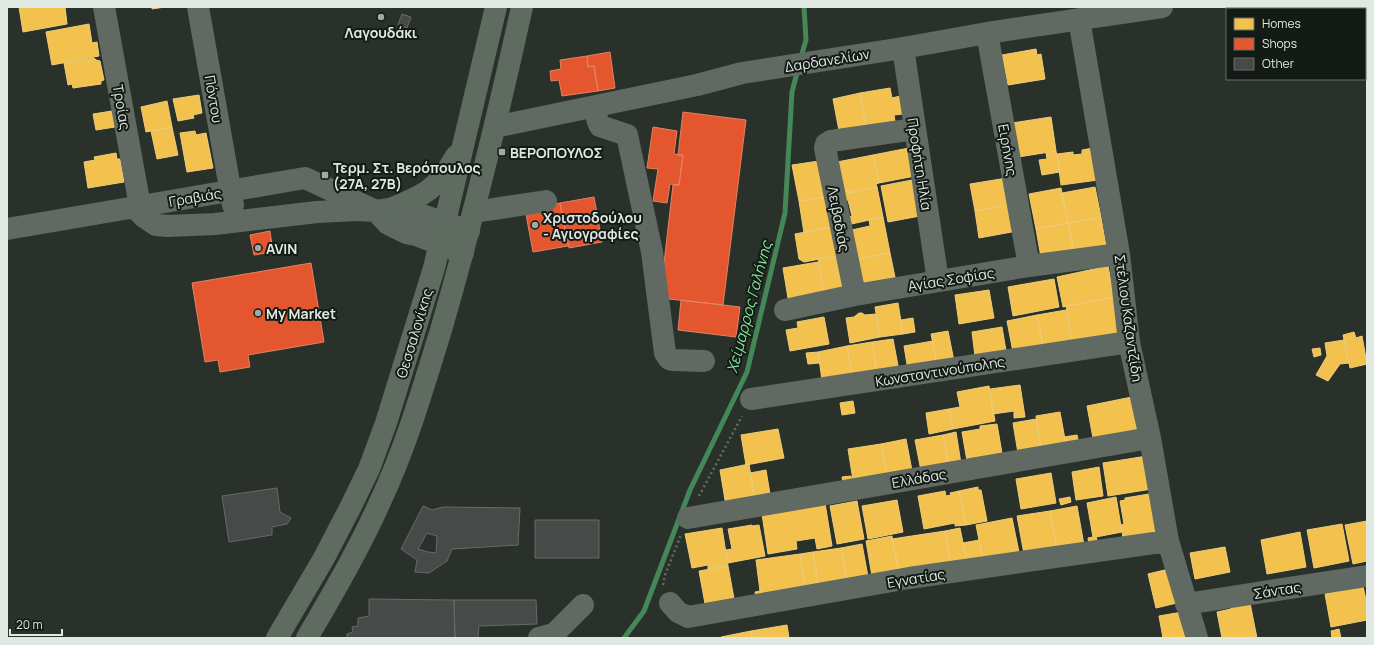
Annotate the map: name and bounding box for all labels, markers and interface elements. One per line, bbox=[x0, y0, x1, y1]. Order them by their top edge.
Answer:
legend bbox=[1226, 8, 1366, 80]
marker: Λαγουδάκι bbox=[376, 12, 386, 22]
text: Homes bbox=[1262, 15, 1301, 32]
place label: Λαγουδάκι bbox=[344, 23, 418, 42]
text: Shops bbox=[1262, 35, 1297, 52]
street label: Δαρδανελίων bbox=[783, 44, 871, 76]
text: Other bbox=[1262, 55, 1295, 72]
street label: Πόντου bbox=[200, 74, 228, 124]
street label: Τροίας bbox=[109, 83, 135, 131]
street label: Προφήτη Ηλία bbox=[903, 116, 937, 212]
street label: Ειρήνης bbox=[994, 122, 1022, 178]
place label: ΒΕΡΟΠΟΥΛΟΣ bbox=[510, 143, 602, 162]
marker: ΒΕΡΟΠΟΥΛΟΣ bbox=[497, 147, 507, 157]
place label: Τερμ. Στ. Βερόπουλος (27Α, 27Β) bbox=[333, 158, 481, 193]
marker: Τερμ. Στ. Βερόπουλος (27Α, 27Β) bbox=[320, 170, 330, 180]
street label: Γραβιάς bbox=[167, 183, 223, 211]
street label: Λειβαδιάς bbox=[823, 185, 855, 253]
place label: Χριστοδούλου - Αγιογραφίες bbox=[543, 208, 642, 243]
marker: Χριστοδούλου - Αγιογραφίες bbox=[530, 220, 540, 230]
water label: Χείμαρρος Γαλήνης bbox=[721, 237, 777, 375]
place label: AVIN bbox=[266, 239, 297, 258]
marker: AVIN bbox=[253, 243, 263, 253]
street label: Στέλιου Καζαντζίδη bbox=[1111, 253, 1147, 383]
street label: Αγίας Σοφίας bbox=[906, 263, 996, 295]
street label: Θεσσαλονίκης bbox=[391, 286, 437, 380]
place label: My Market bbox=[266, 304, 336, 323]
marker: My Market bbox=[253, 308, 263, 318]
street label: Κωνσταντινούπολης bbox=[874, 351, 1006, 391]
street label: Ελλάδας bbox=[890, 464, 948, 492]
street label: Εγνατίας bbox=[886, 564, 947, 592]
street label: Σάντας bbox=[1252, 577, 1302, 603]
scale bar bbox=[10, 611, 62, 637]
text: 20 m bbox=[16, 616, 43, 633]

